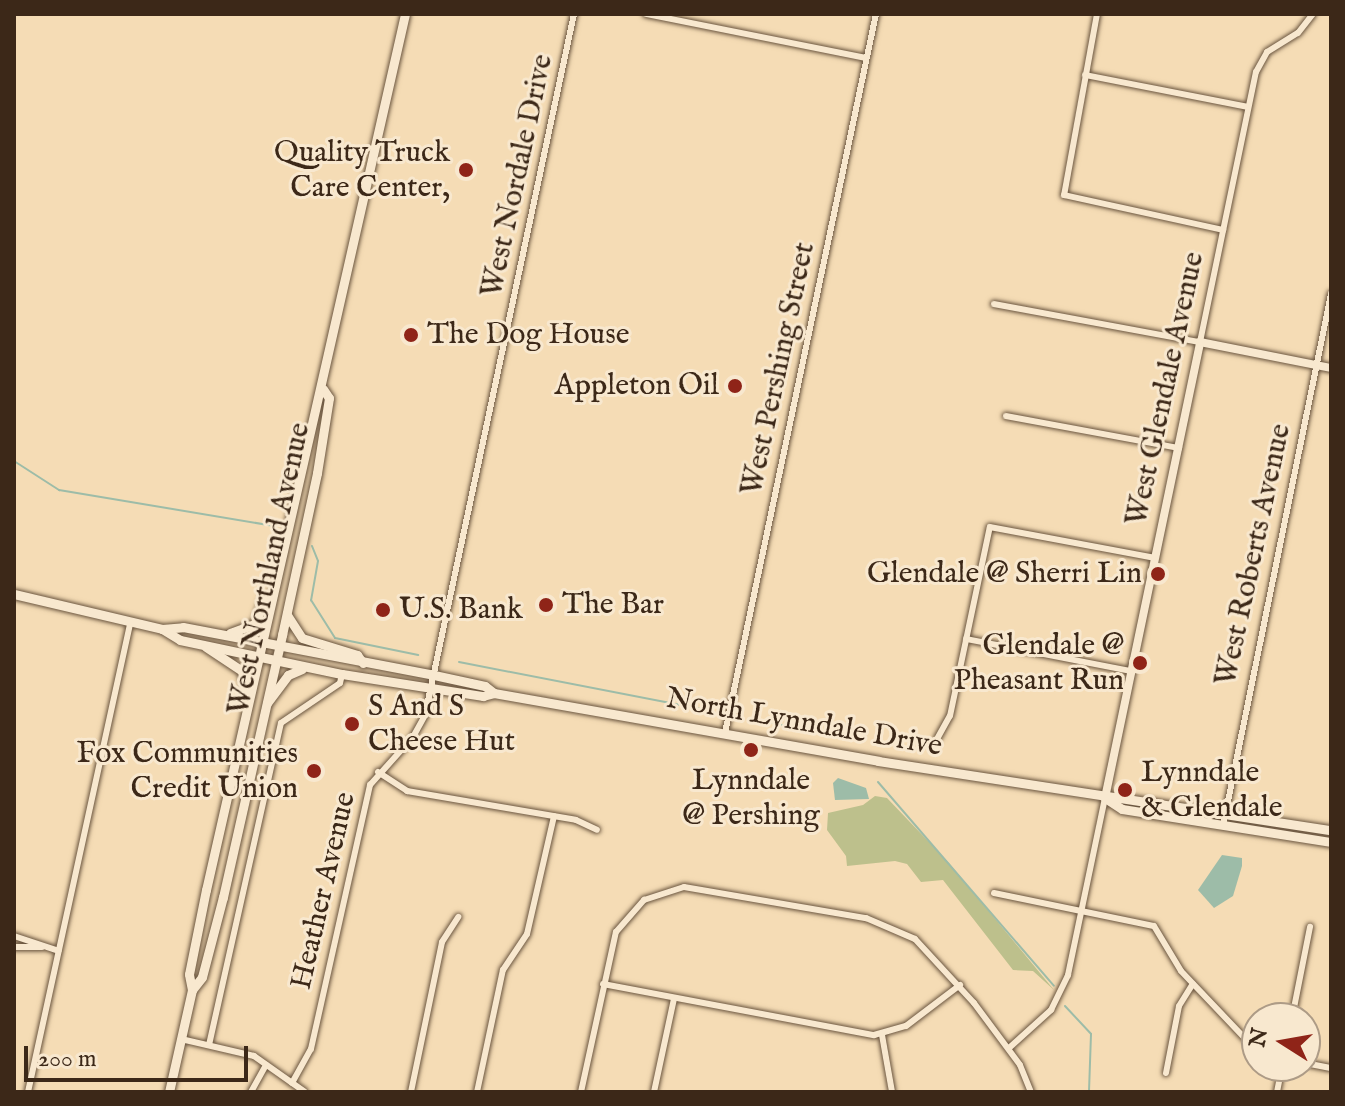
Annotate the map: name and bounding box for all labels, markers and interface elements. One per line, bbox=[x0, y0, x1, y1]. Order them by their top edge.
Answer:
street label: West Nordale Drive bbox=[475, 51, 561, 301]
place label: Quality Truck Care Center, bbox=[274, 135, 450, 206]
marker: Quality Truck Care Center, bbox=[457, 161, 475, 179]
street label: West Pershing Street bbox=[735, 239, 823, 499]
street label: West Glendale Avenue bbox=[1119, 249, 1213, 529]
place label: The Dog House bbox=[427, 317, 629, 353]
marker: The Dog House bbox=[402, 326, 420, 344]
place label: Appleton Oil bbox=[555, 368, 719, 404]
marker: Appleton Oil bbox=[726, 377, 744, 395]
street label: West Northland Avenue bbox=[221, 419, 319, 719]
street label: West Roberts Avenue bbox=[1209, 421, 1299, 689]
place label: Glendale @ Sherri Lin bbox=[867, 556, 1142, 592]
marker: Glendale @ Sherri Lin bbox=[1149, 565, 1167, 583]
place label: The Bar bbox=[562, 587, 664, 623]
place label: U.S. Bank bbox=[399, 592, 523, 628]
marker: The Bar bbox=[537, 596, 555, 614]
marker: U.S. Bank bbox=[374, 601, 392, 619]
place label: Glendale @ Pheasant Run bbox=[954, 628, 1124, 698]
marker: Glendale @ Pheasant Run bbox=[1131, 654, 1149, 672]
street label: North Lynndale Drive bbox=[663, 681, 945, 765]
place label: S And S Cheese Hut bbox=[368, 689, 515, 760]
marker: S And S Cheese Hut bbox=[343, 715, 361, 733]
place label: Fox Communities Credit Union bbox=[76, 736, 298, 806]
marker: Lynndale @ Pershing bbox=[742, 741, 760, 759]
place label: Lynndale & Glendale bbox=[1141, 755, 1283, 826]
marker: Fox Communities Credit Union bbox=[305, 762, 323, 780]
place label: Lynndale @ Pershing bbox=[682, 763, 820, 834]
marker: Lynndale & Glendale bbox=[1116, 781, 1134, 799]
street label: Heather Avenue bbox=[284, 789, 364, 993]
north arrow bbox=[1241, 1002, 1321, 1082]
text: N bbox=[1244, 1026, 1275, 1050]
scale bar bbox=[28, 1030, 252, 1080]
text: 200 m bbox=[38, 1044, 97, 1075]

